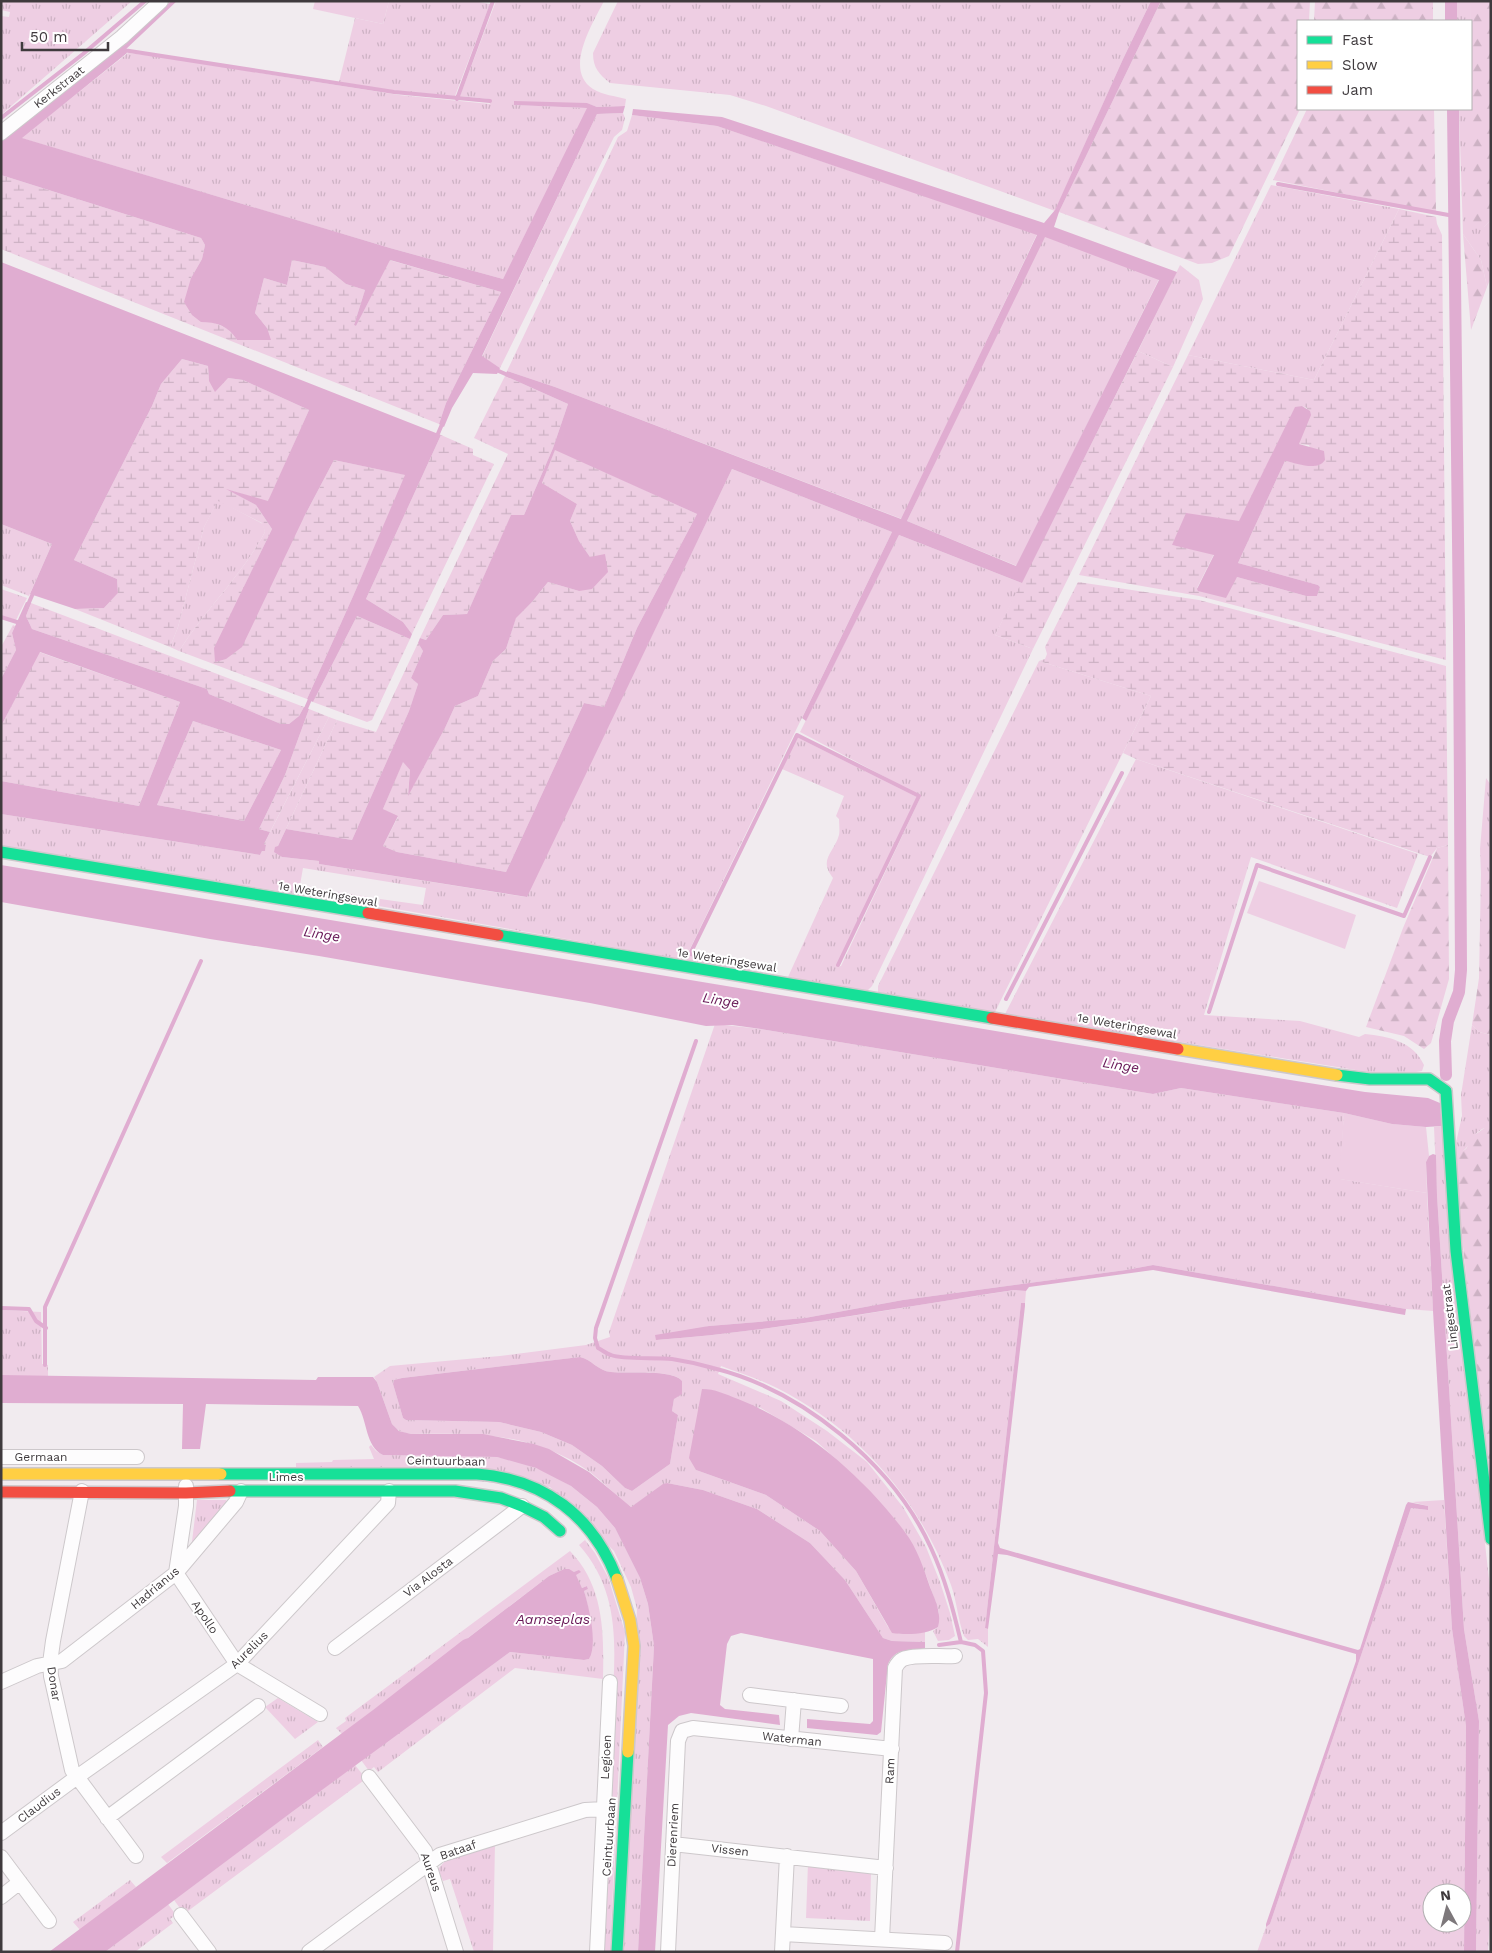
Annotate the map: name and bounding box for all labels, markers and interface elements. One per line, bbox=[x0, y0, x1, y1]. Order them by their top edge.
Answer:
scale bar bbox=[22, 20, 109, 52]
legend bbox=[1297, 20, 1472, 110]
text: 50 m bbox=[30, 28, 67, 46]
text: Fast bbox=[1342, 31, 1374, 49]
text: Slow bbox=[1342, 56, 1378, 74]
street label: Kerkstraat bbox=[31, 63, 87, 111]
text: Jam bbox=[1342, 81, 1373, 99]
street label: 1e Weteringsewal bbox=[277, 878, 379, 910]
water label: Linge bbox=[303, 923, 341, 945]
street label: 1e Weteringsewal bbox=[676, 945, 778, 975]
water label: Linge bbox=[702, 989, 740, 1011]
street label: 1e Weteringsewal bbox=[1076, 1010, 1178, 1042]
water label: Linge bbox=[1102, 1054, 1140, 1076]
street label: Lingestraat bbox=[1439, 1284, 1461, 1350]
street label: Germaan bbox=[15, 1450, 67, 1464]
street label: Ceintuurbaan bbox=[406, 1453, 486, 1469]
street label: Limes bbox=[268, 1470, 304, 1484]
street label: Via Alosta bbox=[401, 1554, 456, 1600]
street label: Hadrianus bbox=[128, 1564, 182, 1612]
street label: Apollo bbox=[189, 1598, 221, 1636]
water label: Aamseplas bbox=[515, 1611, 590, 1627]
street label: Aurelius bbox=[227, 1628, 271, 1672]
street label: Donar bbox=[44, 1666, 64, 1702]
street label: Waterman bbox=[761, 1729, 823, 1749]
street label: Legioen bbox=[598, 1734, 614, 1780]
street label: Ram bbox=[882, 1758, 898, 1784]
street label: Claudius bbox=[15, 1784, 63, 1826]
street label: Ceintuurbaan bbox=[599, 1797, 619, 1877]
street label: Dierenriem bbox=[664, 1803, 682, 1867]
street label: Bataaf bbox=[438, 1837, 478, 1863]
street label: Vissen bbox=[710, 1841, 750, 1859]
street label: Aureus bbox=[418, 1851, 444, 1893]
north arrow bbox=[1422, 1883, 1472, 1933]
text: N bbox=[1439, 1887, 1452, 1904]

